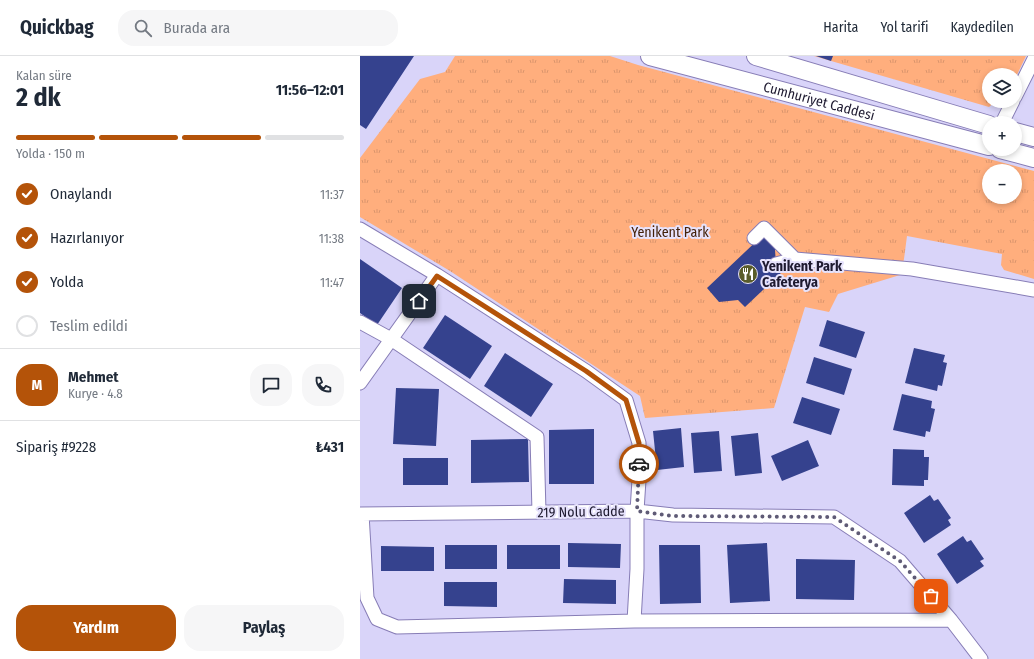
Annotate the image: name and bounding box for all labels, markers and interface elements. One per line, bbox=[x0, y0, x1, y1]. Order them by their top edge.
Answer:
search box bbox=[118, 10, 398, 46]
text: Quickbag bbox=[20, 16, 94, 39]
icon: search bbox=[132, 17, 154, 39]
text: Burada ara bbox=[164, 19, 230, 37]
text: Harita bbox=[823, 19, 858, 36]
text: Yol tarifi bbox=[880, 19, 928, 36]
text: Kaydedilen bbox=[950, 19, 1014, 36]
text: Kalan süre bbox=[16, 68, 72, 83]
map controls bbox=[982, 68, 1022, 204]
button: layers bbox=[982, 68, 1022, 108]
street label: Cumhuriyet Caddesi bbox=[762, 78, 877, 124]
text: 11:56–12:01 bbox=[276, 81, 344, 99]
text: 2 dk bbox=[16, 82, 61, 113]
button: + bbox=[982, 116, 1022, 156]
text: Yolda · 150 m bbox=[16, 146, 85, 161]
button: − bbox=[982, 164, 1022, 204]
icon: check bbox=[16, 183, 38, 205]
text: Onaylandı bbox=[50, 185, 112, 203]
text: 11:37 bbox=[320, 187, 344, 202]
park label: Yenikent Park bbox=[631, 224, 709, 241]
icon: check bbox=[16, 227, 38, 249]
text: Hazırlanıyor bbox=[50, 229, 124, 247]
text: 11:38 bbox=[319, 231, 344, 246]
place label: Yenikent Park Cafeterya bbox=[761, 258, 843, 291]
restaurant icon: Yenikent Park Cafeterya bbox=[737, 263, 759, 285]
icon: check bbox=[16, 271, 38, 293]
text: Yolda bbox=[50, 273, 84, 291]
text: 11:47 bbox=[320, 275, 344, 290]
pin bbox=[402, 284, 436, 318]
icon: home bbox=[408, 290, 430, 312]
text: Teslim edildi bbox=[50, 317, 128, 335]
button: chat bbox=[250, 364, 292, 406]
button: phone bbox=[302, 364, 344, 406]
text: Mehmet bbox=[68, 368, 119, 386]
text: M bbox=[32, 376, 42, 394]
text: Kurye · 4.8 bbox=[68, 386, 123, 401]
text: Sipariş #9228 bbox=[16, 438, 96, 456]
text: ₺431 bbox=[316, 438, 344, 456]
courier bbox=[619, 444, 659, 484]
icon: car bbox=[628, 453, 650, 475]
street label: 219 Nolu Cadde bbox=[537, 503, 625, 521]
pin bbox=[914, 579, 948, 613]
icon: bag bbox=[920, 585, 942, 607]
button: Yardım bbox=[16, 605, 176, 651]
button: Paylaş bbox=[184, 605, 344, 651]

